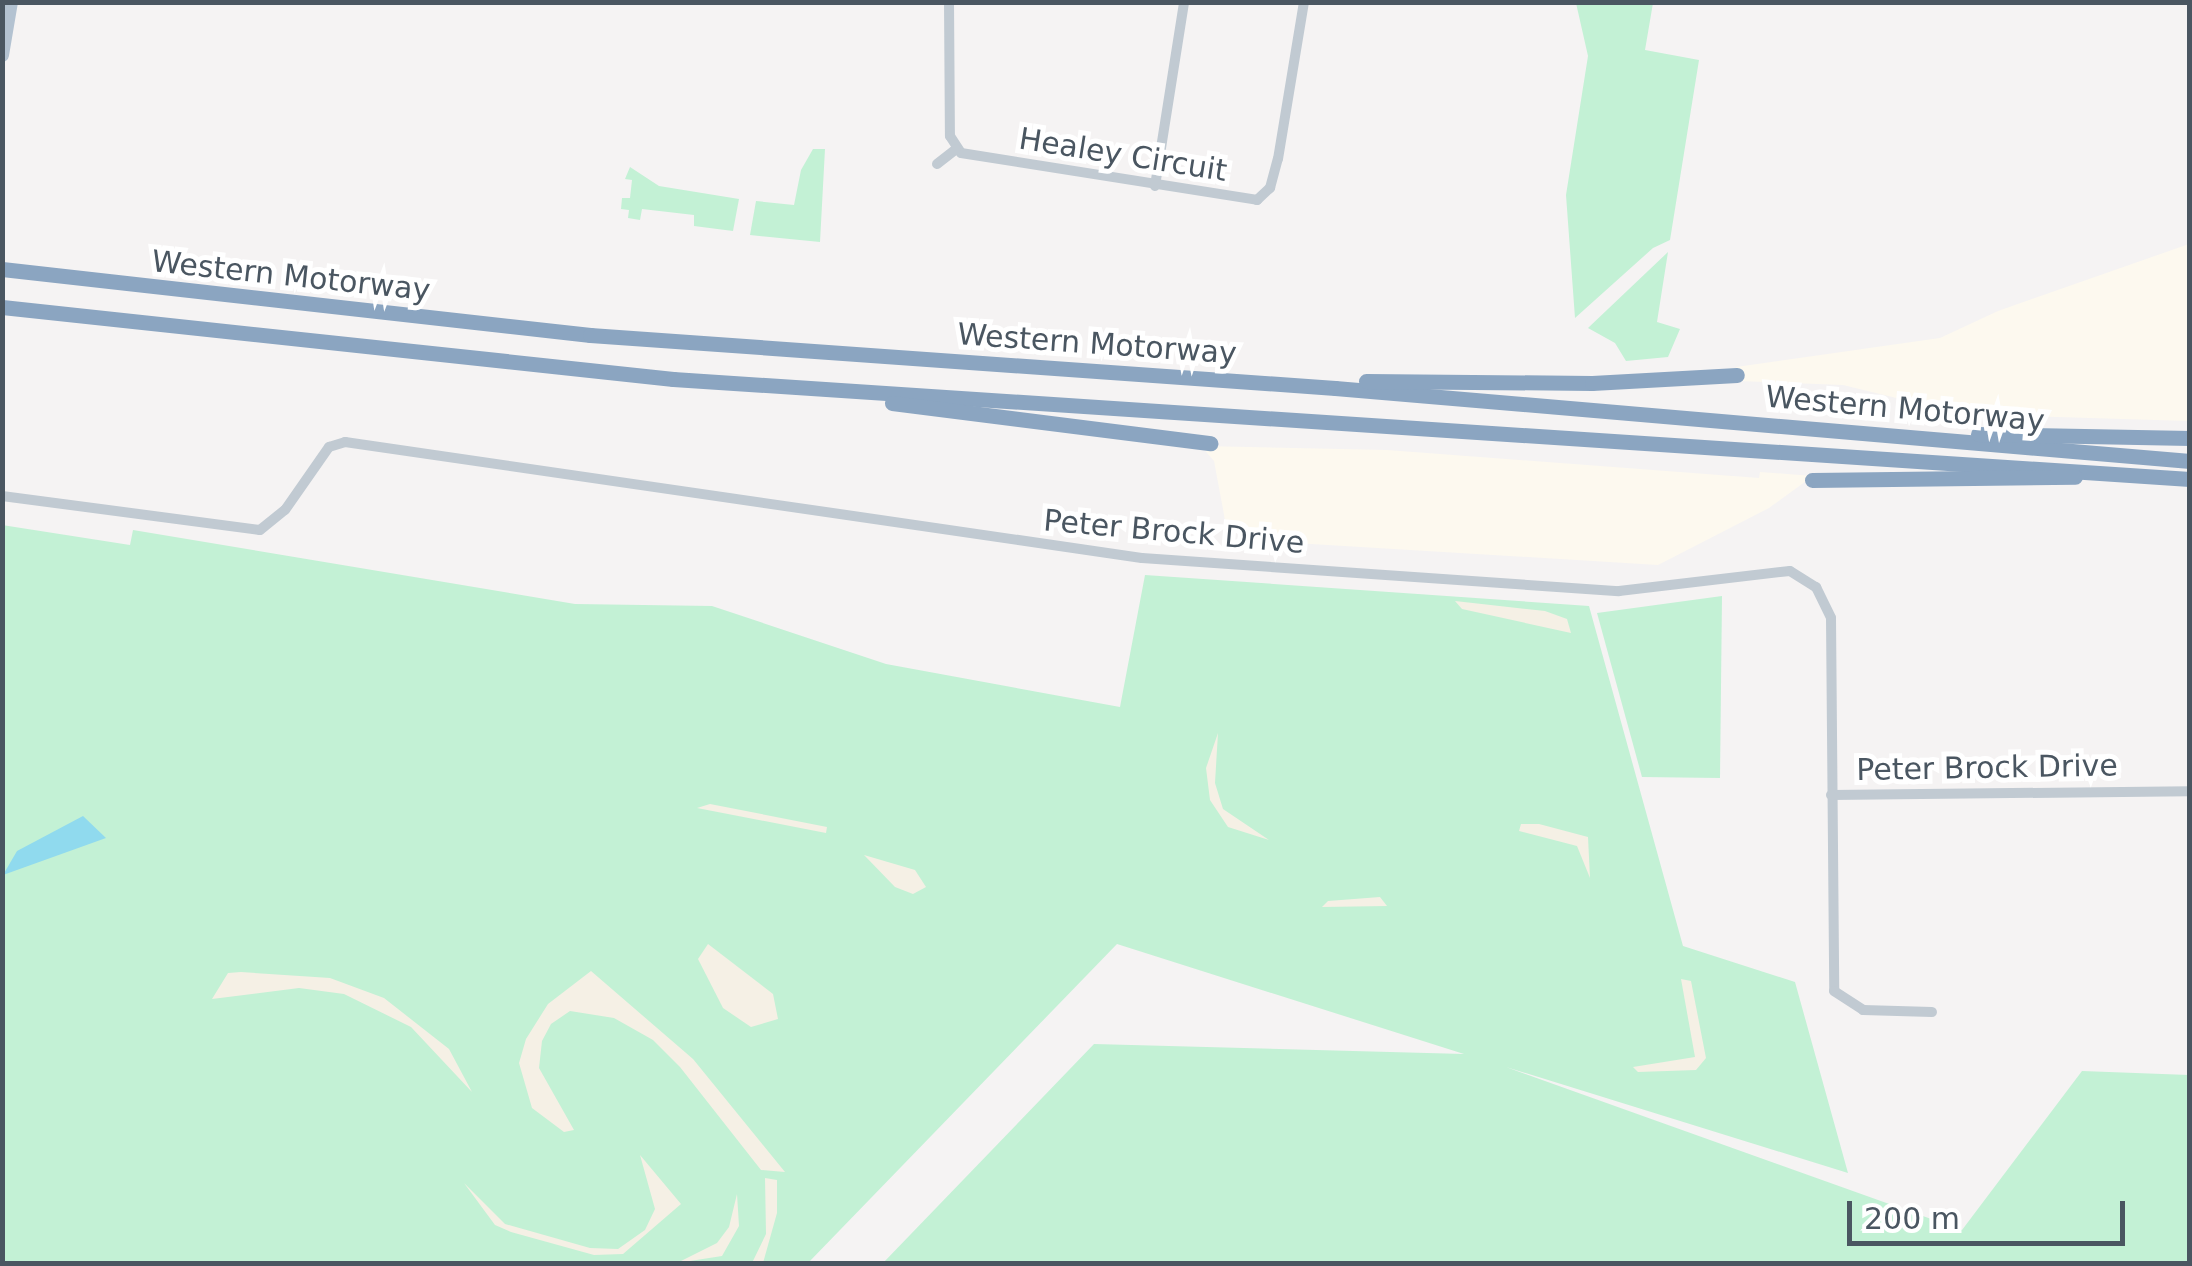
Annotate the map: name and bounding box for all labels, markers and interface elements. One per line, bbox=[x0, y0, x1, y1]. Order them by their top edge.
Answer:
street label: Healey Circuit bbox=[1016, 121, 1230, 189]
street label: Western Motorway bbox=[150, 243, 432, 309]
street label: Western Motorway bbox=[956, 316, 1238, 372]
street label: Western Motorway bbox=[1764, 379, 2046, 439]
street label: Peter Brock Drive bbox=[1042, 503, 1306, 561]
street label: Peter Brock Drive bbox=[1856, 748, 2118, 788]
scale bar bbox=[1852, 1181, 2130, 1243]
text: 200 m bbox=[1864, 1201, 1960, 1236]

